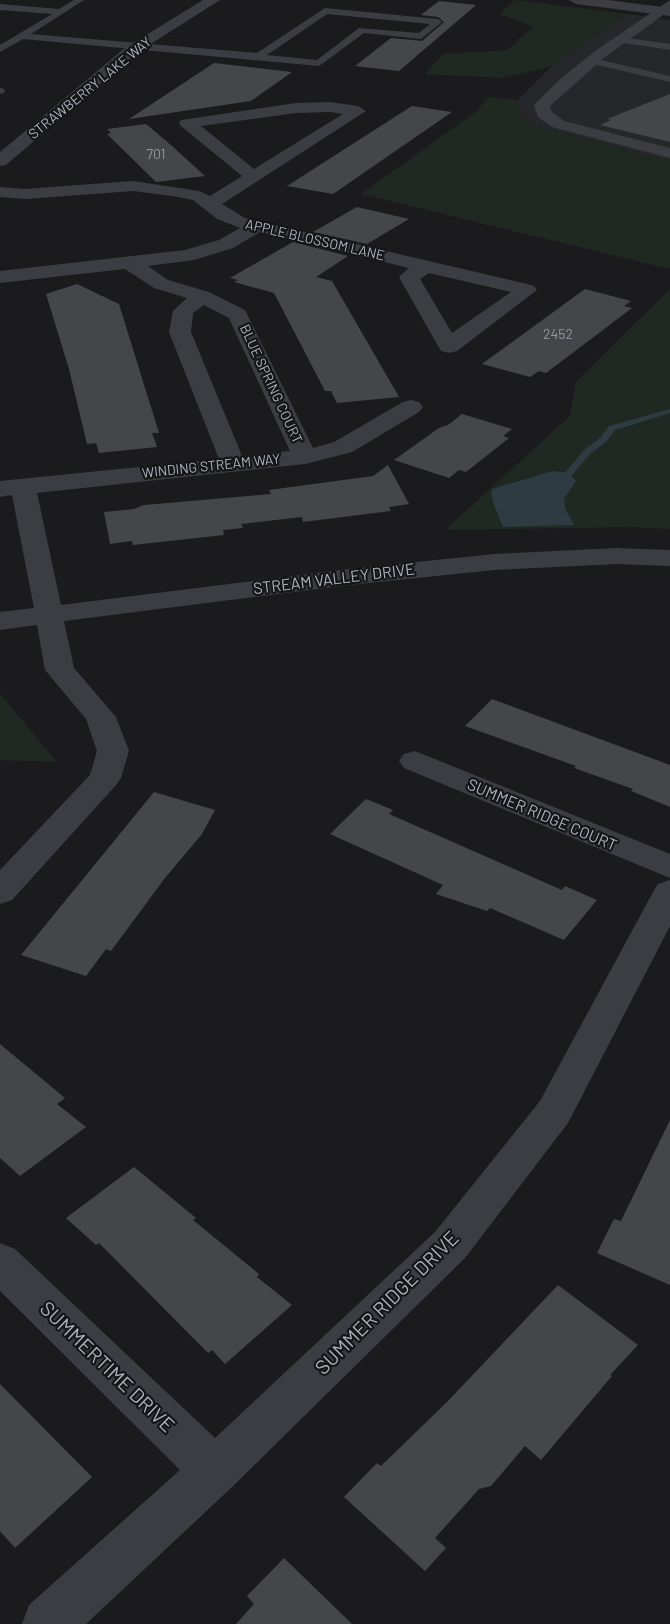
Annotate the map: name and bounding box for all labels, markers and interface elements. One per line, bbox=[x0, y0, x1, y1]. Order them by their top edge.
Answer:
street label: STRAWBERRY LAKE WAY bbox=[25, 33, 155, 143]
house number: 701 bbox=[146, 146, 166, 162]
street label: APPLE BLOSSOM LANE bbox=[244, 216, 386, 264]
street label: BLUE SPRING COURT bbox=[236, 322, 306, 446]
house number: 2452 bbox=[543, 326, 573, 342]
street label: WINDING STREAM WAY bbox=[141, 450, 281, 482]
street label: STREAM VALLEY DRIVE bbox=[252, 560, 416, 598]
street label: SUMMER RIDGE COURT bbox=[464, 775, 620, 855]
street label: SUMMER RIDGE DRIVE bbox=[310, 1226, 464, 1380]
street label: SUMMERTIME DRIVE bbox=[35, 1297, 179, 1437]

